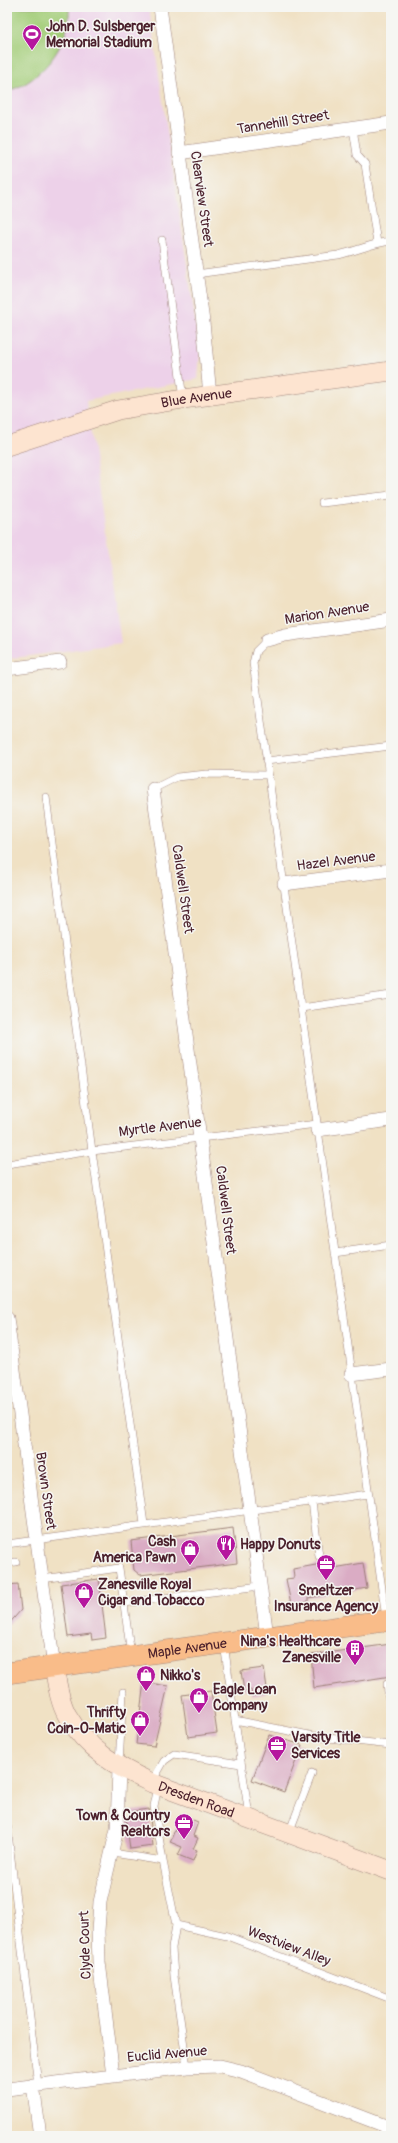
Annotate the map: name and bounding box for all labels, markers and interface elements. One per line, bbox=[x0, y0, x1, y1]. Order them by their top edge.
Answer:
place label: John D. Sulsberger Memorial Stadium bbox=[46, 18, 156, 51]
sports icon: John D. Sulsberger Memorial Stadium bbox=[21, 23, 43, 51]
street label: Tannehill Street bbox=[236, 106, 330, 138]
street label: Clearview Street bbox=[187, 150, 217, 248]
street label: Blue Avenue bbox=[160, 384, 233, 411]
street label: Marion Avenue bbox=[283, 598, 371, 628]
street label: Caldwell Street bbox=[168, 844, 198, 935]
street label: Hazel Avenue bbox=[296, 848, 376, 874]
street label: Myrtle Avenue bbox=[118, 1113, 202, 1140]
street label: Caldwell Street bbox=[212, 1165, 240, 1256]
street label: Brown Street bbox=[32, 1451, 60, 1531]
place label: Cash America Pawn bbox=[93, 1533, 176, 1566]
restaurant icon: Happy Donuts bbox=[215, 1533, 237, 1561]
place label: Happy Donuts bbox=[240, 1536, 321, 1553]
shop icon: Cash America Pawn bbox=[179, 1538, 201, 1566]
office icon: Smeltzer Insurance Agency bbox=[315, 1553, 337, 1581]
place label: Zanesville Royal Cigar and Tobacco bbox=[98, 1576, 205, 1609]
shop icon: Zanesville Royal Cigar and Tobacco bbox=[73, 1581, 95, 1609]
place label: Smeltzer Insurance Agency bbox=[274, 1582, 378, 1615]
place label: Nina's Healthcare Zanesville bbox=[240, 1633, 342, 1666]
street label: Maple Avenue bbox=[147, 1634, 228, 1662]
building icon: Nina's Healthcare Zanesville bbox=[344, 1638, 366, 1666]
shop icon: Nikko's bbox=[135, 1664, 157, 1692]
place label: Nikko's bbox=[160, 1667, 201, 1684]
place label: Eagle Loan Company bbox=[213, 1681, 277, 1714]
shop icon: Eagle Loan Company bbox=[188, 1686, 210, 1714]
place label: Thrifty Coin-O-Matic bbox=[47, 1704, 126, 1737]
shop icon: Thrifty Coin-O-Matic bbox=[129, 1709, 151, 1737]
place label: Varsity Title Services bbox=[291, 1729, 362, 1762]
office icon: Varsity Title Services bbox=[266, 1734, 288, 1762]
street label: Dresden Road bbox=[156, 1777, 237, 1821]
place label: Town & Country Realtors bbox=[75, 1807, 171, 1840]
office icon: Town & Country Realtors bbox=[173, 1812, 195, 1840]
street label: Clyde Court bbox=[75, 1910, 95, 1980]
street label: Westview Alley bbox=[245, 1922, 333, 1970]
street label: Euclid Avenue bbox=[126, 2042, 208, 2066]

